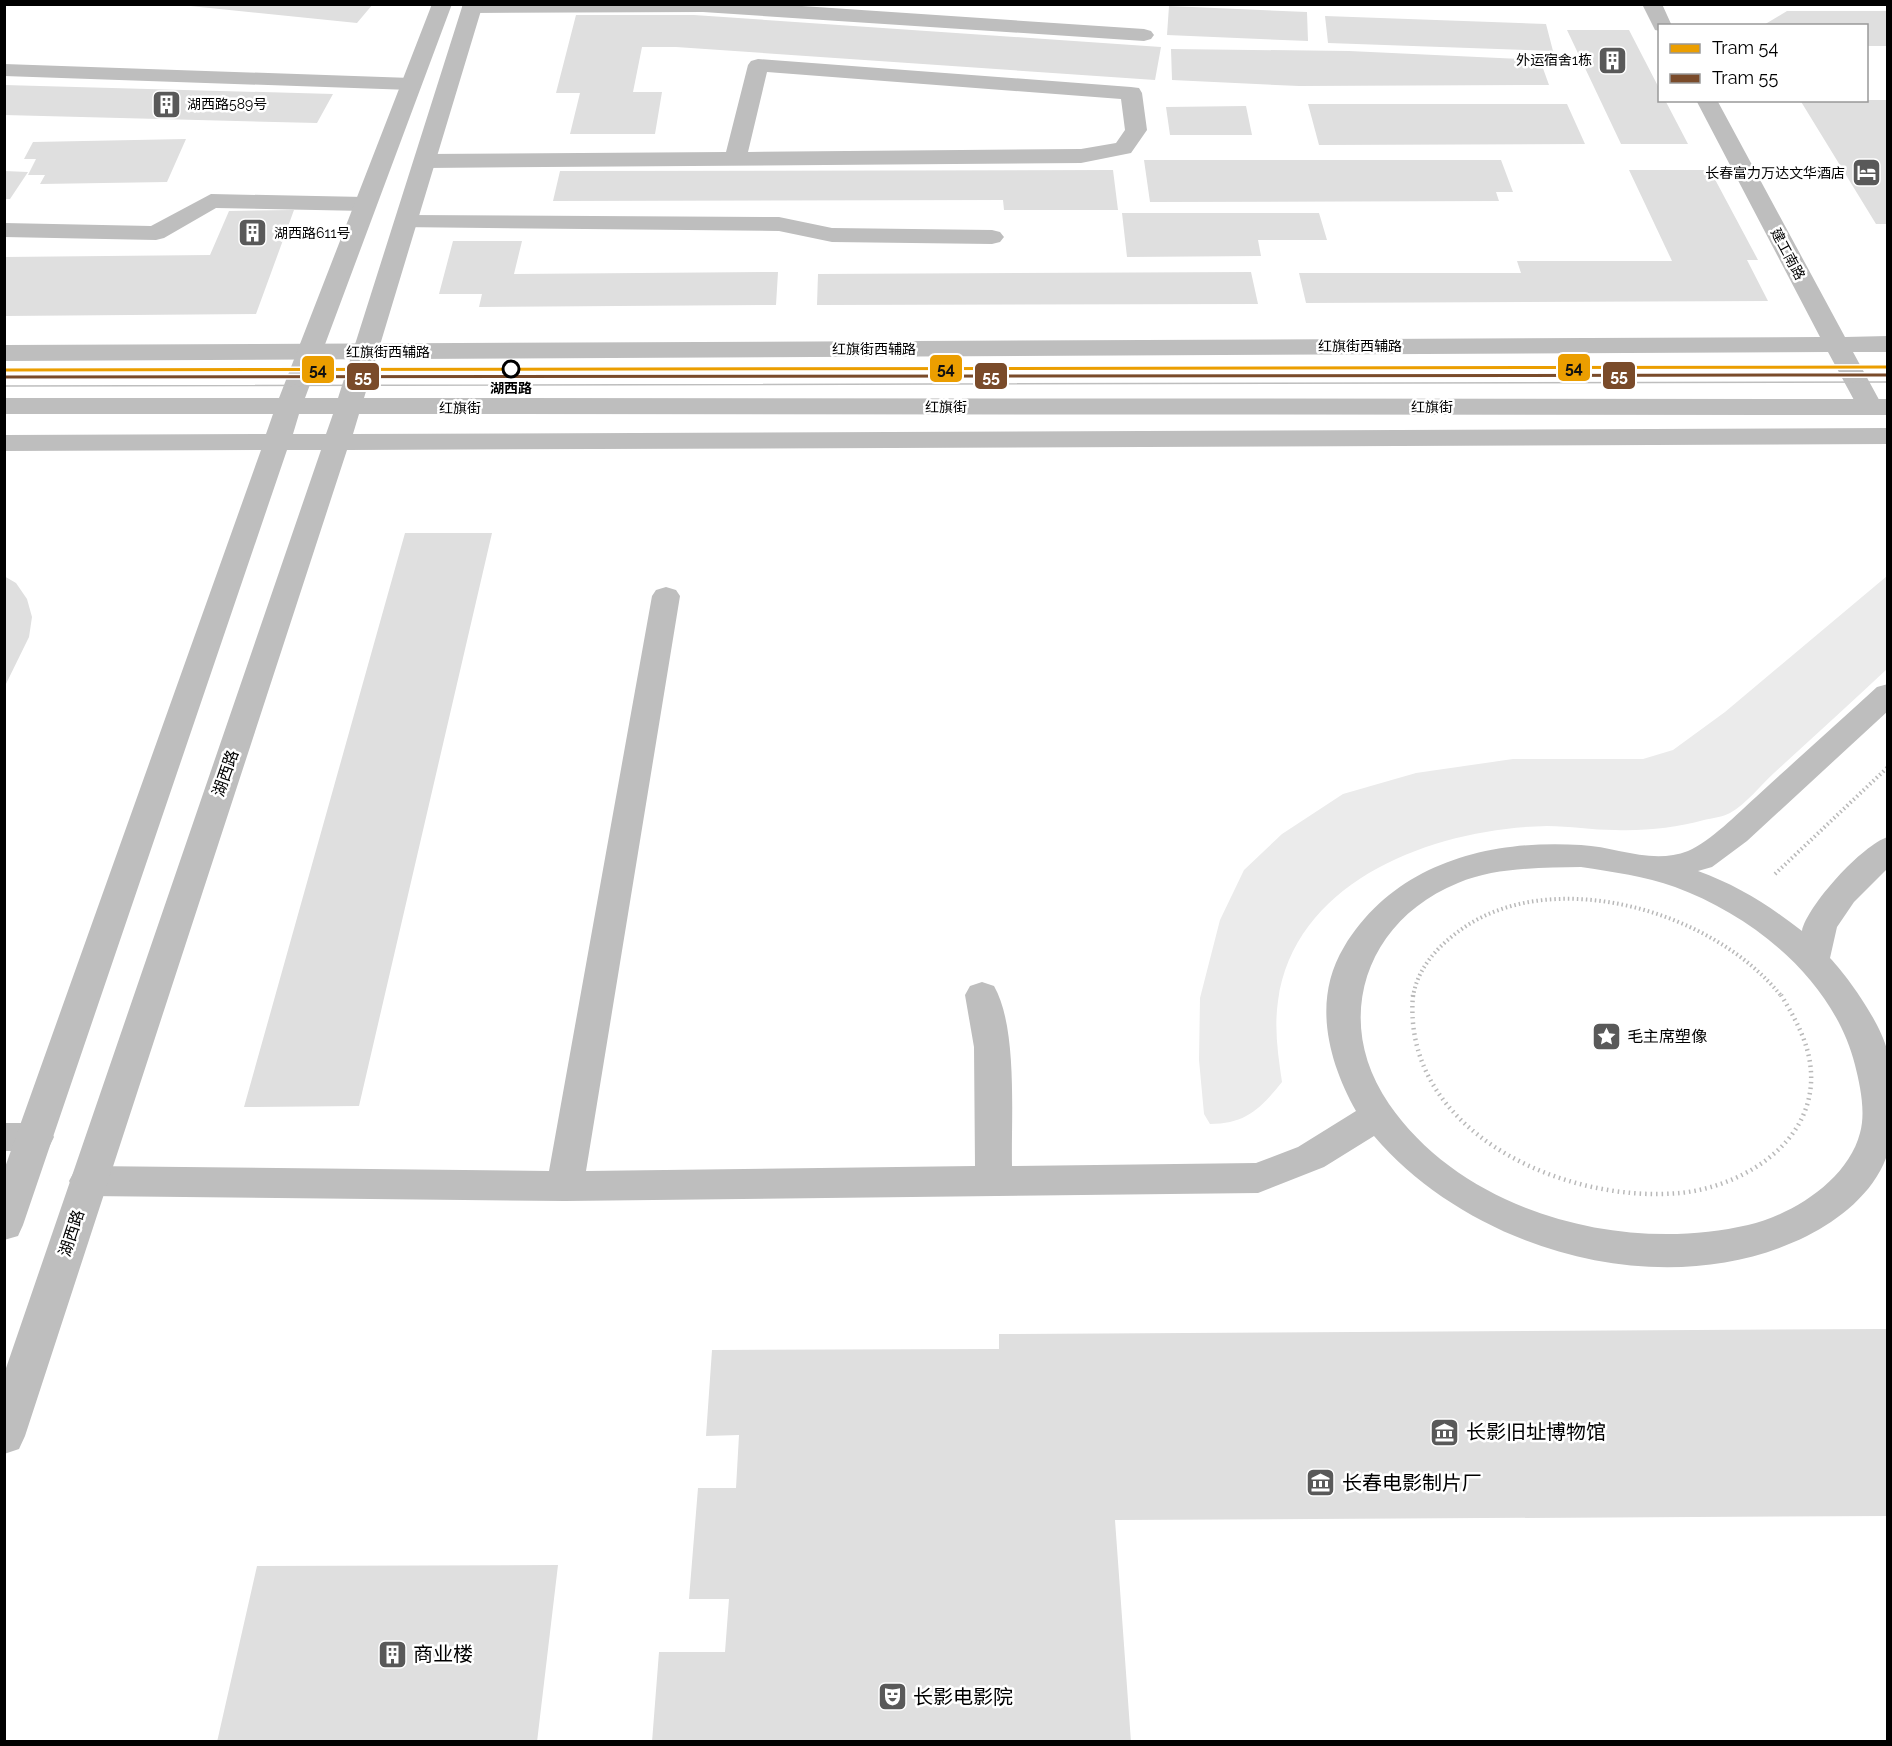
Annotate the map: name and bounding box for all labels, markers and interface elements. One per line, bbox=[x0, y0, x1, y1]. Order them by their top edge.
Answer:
legend bbox=[1658, 24, 1868, 102]
text: Tram 54 bbox=[1712, 37, 1778, 58]
building icon: 外运宿舍1栋 bbox=[1597, 44, 1629, 76]
place label: 外运宿舍1栋 bbox=[1516, 52, 1592, 68]
text: Tram 55 bbox=[1712, 67, 1778, 88]
building icon: 湖西路589号 bbox=[150, 88, 182, 120]
place label: 湖西路589号 bbox=[187, 96, 267, 112]
hotel icon: 长春富力万达文华酒店 bbox=[1850, 157, 1882, 189]
place label: 长春富力万达文华酒店 bbox=[1705, 165, 1845, 181]
building icon: 湖西路611号 bbox=[237, 217, 269, 249]
place label: 湖西路611号 bbox=[274, 225, 350, 241]
street label: 建工南路 bbox=[1768, 226, 1808, 282]
street label: 红旗街西辅路 bbox=[1318, 338, 1402, 354]
street label: 红旗街西辅路 bbox=[832, 341, 916, 357]
street label: 红旗街西辅路 bbox=[346, 344, 430, 360]
line badge: 54 bbox=[1557, 353, 1591, 382]
line badge: 54 bbox=[929, 354, 963, 383]
line badge: 54 bbox=[301, 355, 335, 384]
text: 54 bbox=[1565, 358, 1583, 377]
text: 54 bbox=[937, 359, 955, 378]
text: 54 bbox=[309, 360, 327, 379]
marker: 湖西路 bbox=[502, 360, 520, 378]
line badge: 55 bbox=[1602, 361, 1636, 390]
line badge: 55 bbox=[346, 362, 380, 391]
line badge: 55 bbox=[974, 362, 1008, 390]
text: 55 bbox=[1610, 366, 1628, 385]
text: 55 bbox=[354, 367, 372, 386]
text: 55 bbox=[982, 367, 1000, 386]
place label: 湖西路 bbox=[490, 380, 532, 396]
street label: 红旗街 bbox=[925, 399, 967, 415]
street label: 红旗街 bbox=[1411, 399, 1453, 415]
street label: 红旗街 bbox=[439, 400, 481, 416]
street label: 湖西路 bbox=[209, 747, 242, 799]
place icon: 毛主席塑像 bbox=[1590, 1020, 1622, 1052]
place label: 毛主席塑像 bbox=[1627, 1027, 1707, 1046]
street label: 湖西路 bbox=[55, 1207, 88, 1259]
museum icon: 长影旧址博物馆 bbox=[1429, 1416, 1461, 1448]
place label: 长影旧址博物馆 bbox=[1466, 1420, 1606, 1444]
museum icon: 长春电影制片厂 bbox=[1305, 1467, 1337, 1499]
place label: 长春电影制片厂 bbox=[1342, 1471, 1482, 1495]
building icon: 商业楼 bbox=[376, 1638, 408, 1670]
place label: 商业楼 bbox=[413, 1642, 473, 1666]
theatre icon: 长影电影院 bbox=[876, 1681, 908, 1713]
place label: 长影电影院 bbox=[913, 1685, 1013, 1709]

